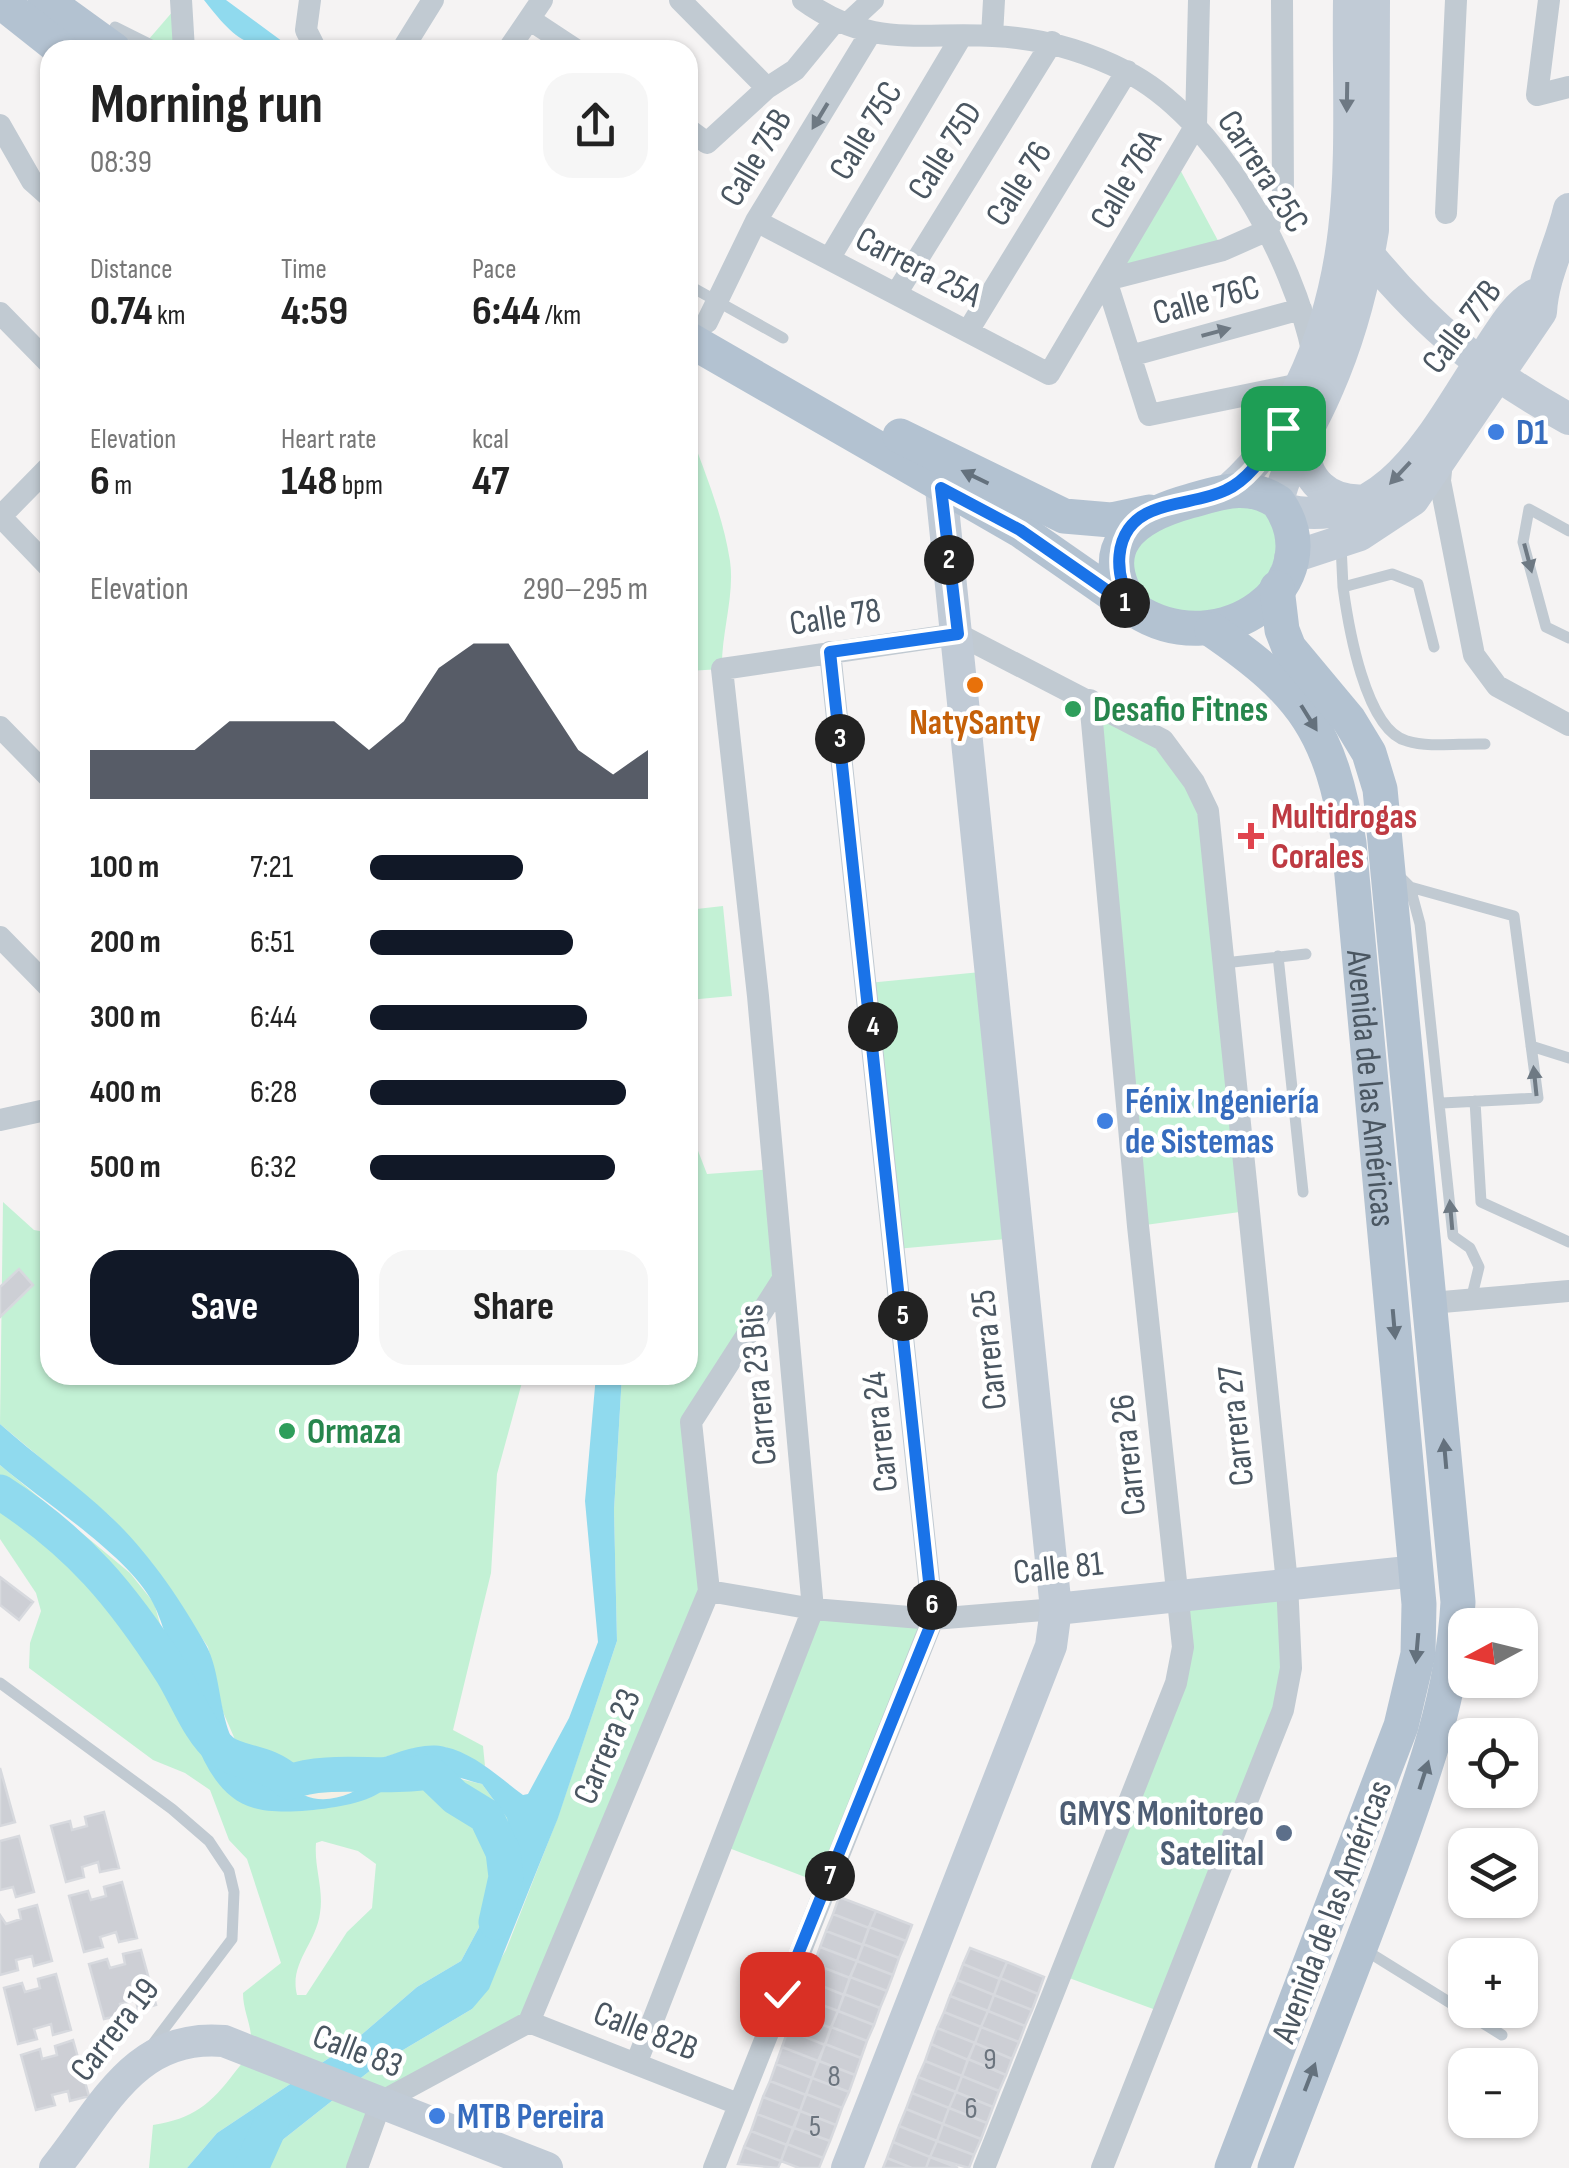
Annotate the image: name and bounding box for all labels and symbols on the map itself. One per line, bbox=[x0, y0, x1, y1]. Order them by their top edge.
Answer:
street label: Calle 75C bbox=[820, 74, 912, 188]
one-way arrow bbox=[1339, 82, 1355, 114]
street label: Calle 75D bbox=[898, 94, 992, 208]
street label: Calle 75B bbox=[711, 101, 802, 214]
one-way arrow bbox=[811, 102, 830, 129]
street label: Carrera 25C bbox=[1207, 102, 1318, 241]
street label: Calle 76A bbox=[1081, 122, 1172, 237]
street label: Calle 76 bbox=[977, 133, 1062, 234]
street label: Carrera 25A bbox=[848, 217, 989, 318]
street label: Calle 76C bbox=[1148, 266, 1264, 335]
street label: Calle 77B bbox=[1413, 271, 1511, 382]
one-way arrow bbox=[1200, 324, 1231, 340]
pin bbox=[1241, 386, 1326, 471]
place label: D1 bbox=[1516, 412, 1548, 455]
marker: D1 bbox=[1485, 421, 1507, 443]
one-way arrow bbox=[1389, 461, 1412, 485]
one-way arrow bbox=[961, 468, 990, 485]
pin: 2 bbox=[924, 535, 974, 585]
one-way arrow bbox=[1520, 543, 1536, 574]
pin: 1 bbox=[1100, 578, 1150, 628]
street label: Calle 78 bbox=[787, 589, 884, 646]
marker: NatySanty bbox=[964, 674, 986, 696]
place label: Desafio Fitnes bbox=[1093, 689, 1268, 732]
marker: Desafio Fitnes bbox=[1062, 698, 1084, 720]
place label: NatySanty bbox=[909, 702, 1041, 745]
one-way arrow bbox=[1300, 704, 1317, 732]
pin: 3 bbox=[815, 714, 865, 764]
place label: Multidrogas Corales bbox=[1271, 796, 1417, 879]
marker: Multidrogas Corales bbox=[1240, 825, 1262, 847]
street label: Avenida de las Américas bbox=[1336, 947, 1404, 1229]
pin: 4 bbox=[848, 1002, 898, 1052]
one-way arrow bbox=[1527, 1065, 1543, 1096]
place label: Fénix Ingeniería de Sistemas bbox=[1125, 1081, 1319, 1164]
marker: Fénix Ingeniería de Sistemas bbox=[1094, 1110, 1116, 1132]
one-way arrow bbox=[1443, 1198, 1459, 1230]
street label: Carrera 25 bbox=[962, 1288, 1017, 1412]
pin: 5 bbox=[878, 1291, 928, 1341]
street label: Carrera 23 Bis bbox=[730, 1303, 787, 1467]
one-way arrow bbox=[1387, 1308, 1403, 1340]
street label: Carrera 27 bbox=[1209, 1364, 1264, 1488]
street label: Carrera 24 bbox=[853, 1370, 908, 1494]
street label: Carrera 26 bbox=[1101, 1392, 1156, 1518]
place label: Ormaza bbox=[307, 1411, 401, 1454]
marker: Ormaza bbox=[276, 1420, 298, 1442]
one-way arrow bbox=[1437, 1438, 1453, 1470]
street label: Calle 81 bbox=[1011, 1542, 1105, 1595]
pin: 6 bbox=[907, 1580, 957, 1630]
north arrow bbox=[1448, 1608, 1538, 1698]
one-way arrow bbox=[1409, 1632, 1425, 1664]
street label: Carrera 23 bbox=[564, 1682, 651, 1811]
one-way arrow bbox=[1418, 1759, 1433, 1789]
street label: Avenida de las Américas bbox=[1262, 1774, 1402, 2050]
place label: GMYS Monitoreo Satelital bbox=[1059, 1793, 1264, 1876]
marker: GMYS Monitoreo Satelital bbox=[1273, 1822, 1295, 1844]
pin: 7 bbox=[805, 1851, 855, 1901]
pin bbox=[740, 1952, 825, 2037]
street label: Carrera 19 bbox=[61, 1970, 169, 2090]
street label: Calle 82B bbox=[587, 1992, 704, 2071]
street label: Calle 83 bbox=[307, 2015, 408, 2088]
house number: 9 bbox=[983, 2042, 997, 2078]
house number: 8 bbox=[827, 2059, 841, 2095]
one-way arrow bbox=[1303, 2062, 1318, 2092]
house number: 6 bbox=[964, 2091, 978, 2127]
place label: MTB Pereira bbox=[457, 2096, 604, 2139]
marker: MTB Pereira bbox=[426, 2105, 448, 2127]
house number: 5 bbox=[809, 2109, 821, 2145]

